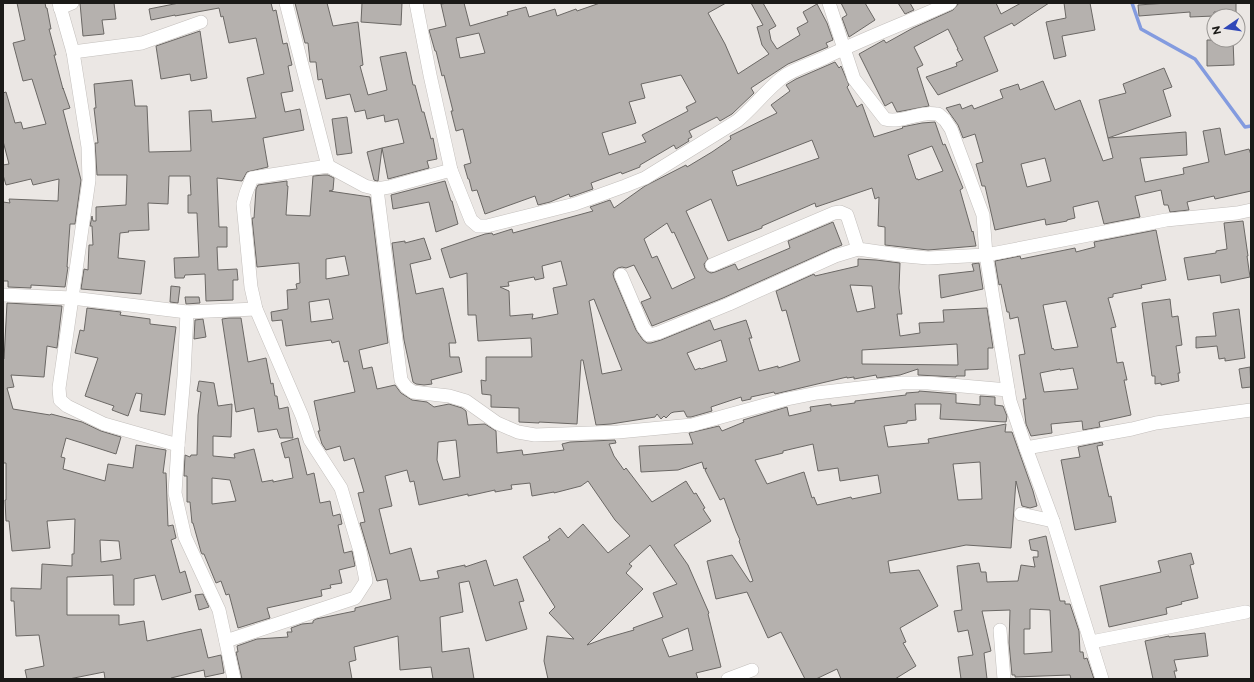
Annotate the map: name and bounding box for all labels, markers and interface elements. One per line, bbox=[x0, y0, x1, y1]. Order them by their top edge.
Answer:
north arrow bbox=[1206, 8, 1246, 48]
text: N bbox=[1208, 24, 1224, 36]

